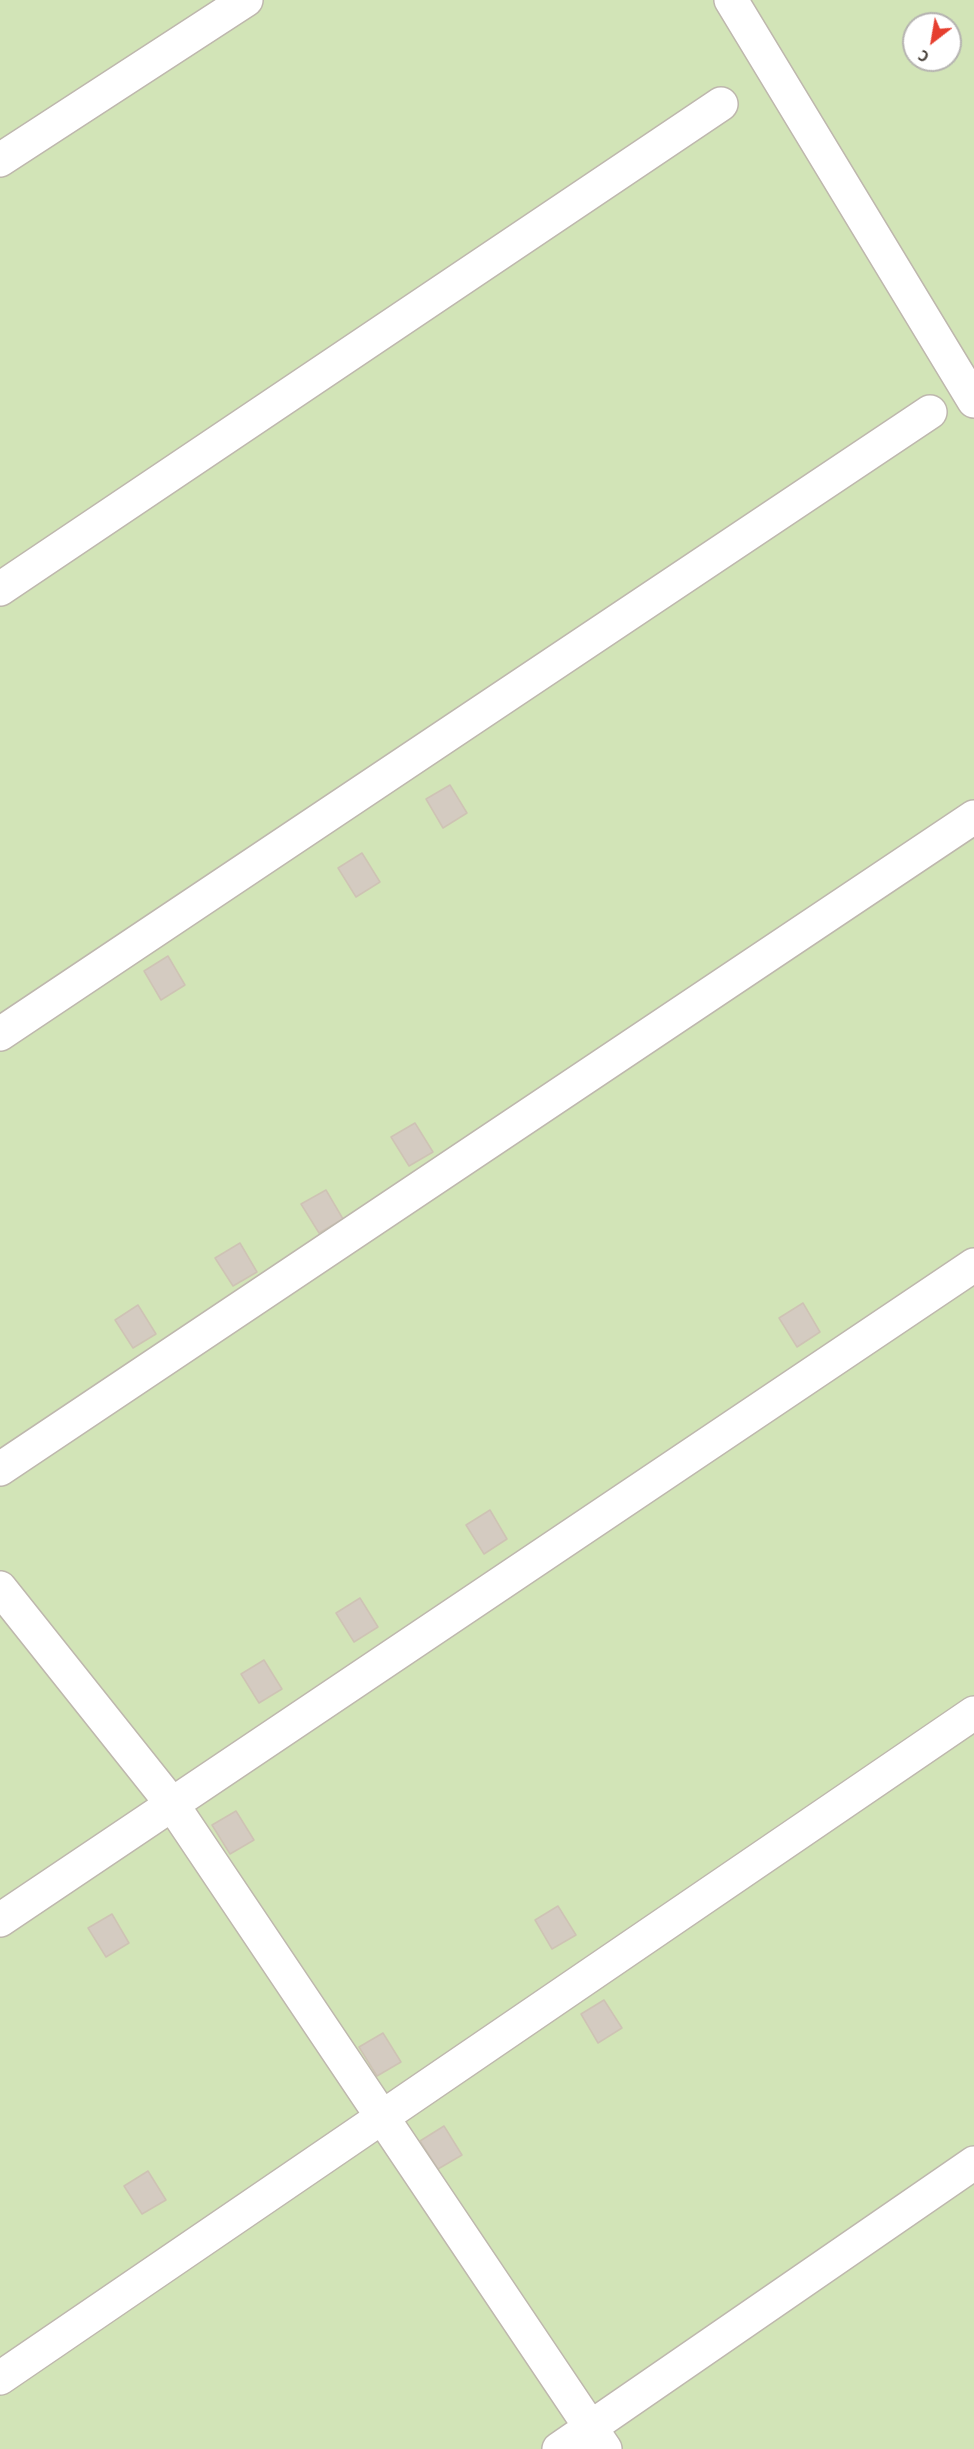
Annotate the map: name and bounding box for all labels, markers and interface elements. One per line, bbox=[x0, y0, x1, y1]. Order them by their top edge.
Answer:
north arrow bbox=[902, 12, 962, 72]
text: С bbox=[916, 47, 932, 65]

